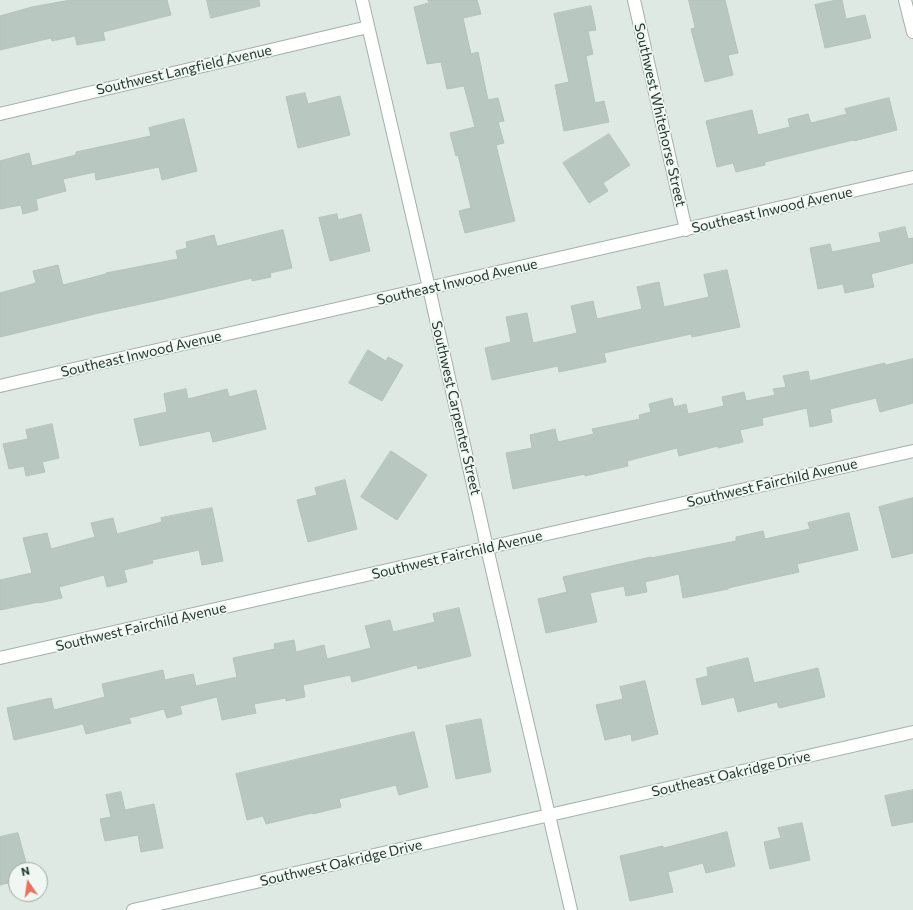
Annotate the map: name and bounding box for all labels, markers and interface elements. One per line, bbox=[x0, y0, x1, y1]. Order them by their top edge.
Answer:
street label: Southwest Whitehorse Street bbox=[631, 22, 689, 208]
street label: Southwest Langfield Avenue bbox=[95, 42, 273, 98]
street label: Southeast Inwood Avenue bbox=[690, 183, 854, 237]
street label: Southeast Inwood Avenue bbox=[375, 255, 539, 309]
street label: Southwest Carpenter Street bbox=[428, 319, 484, 497]
street label: Southeast Inwood Avenue bbox=[59, 327, 223, 381]
street label: Southwest Fairchild Avenue bbox=[685, 455, 859, 511]
street label: Southwest Fairchild Avenue bbox=[370, 527, 544, 583]
street label: Southwest Fairchild Avenue bbox=[54, 599, 228, 655]
street label: Southeast Oakridge Drive bbox=[650, 748, 812, 800]
street label: Southwest Oakridge Drive bbox=[258, 836, 424, 890]
north arrow bbox=[8, 862, 48, 902]
text: N bbox=[20, 864, 31, 878]

